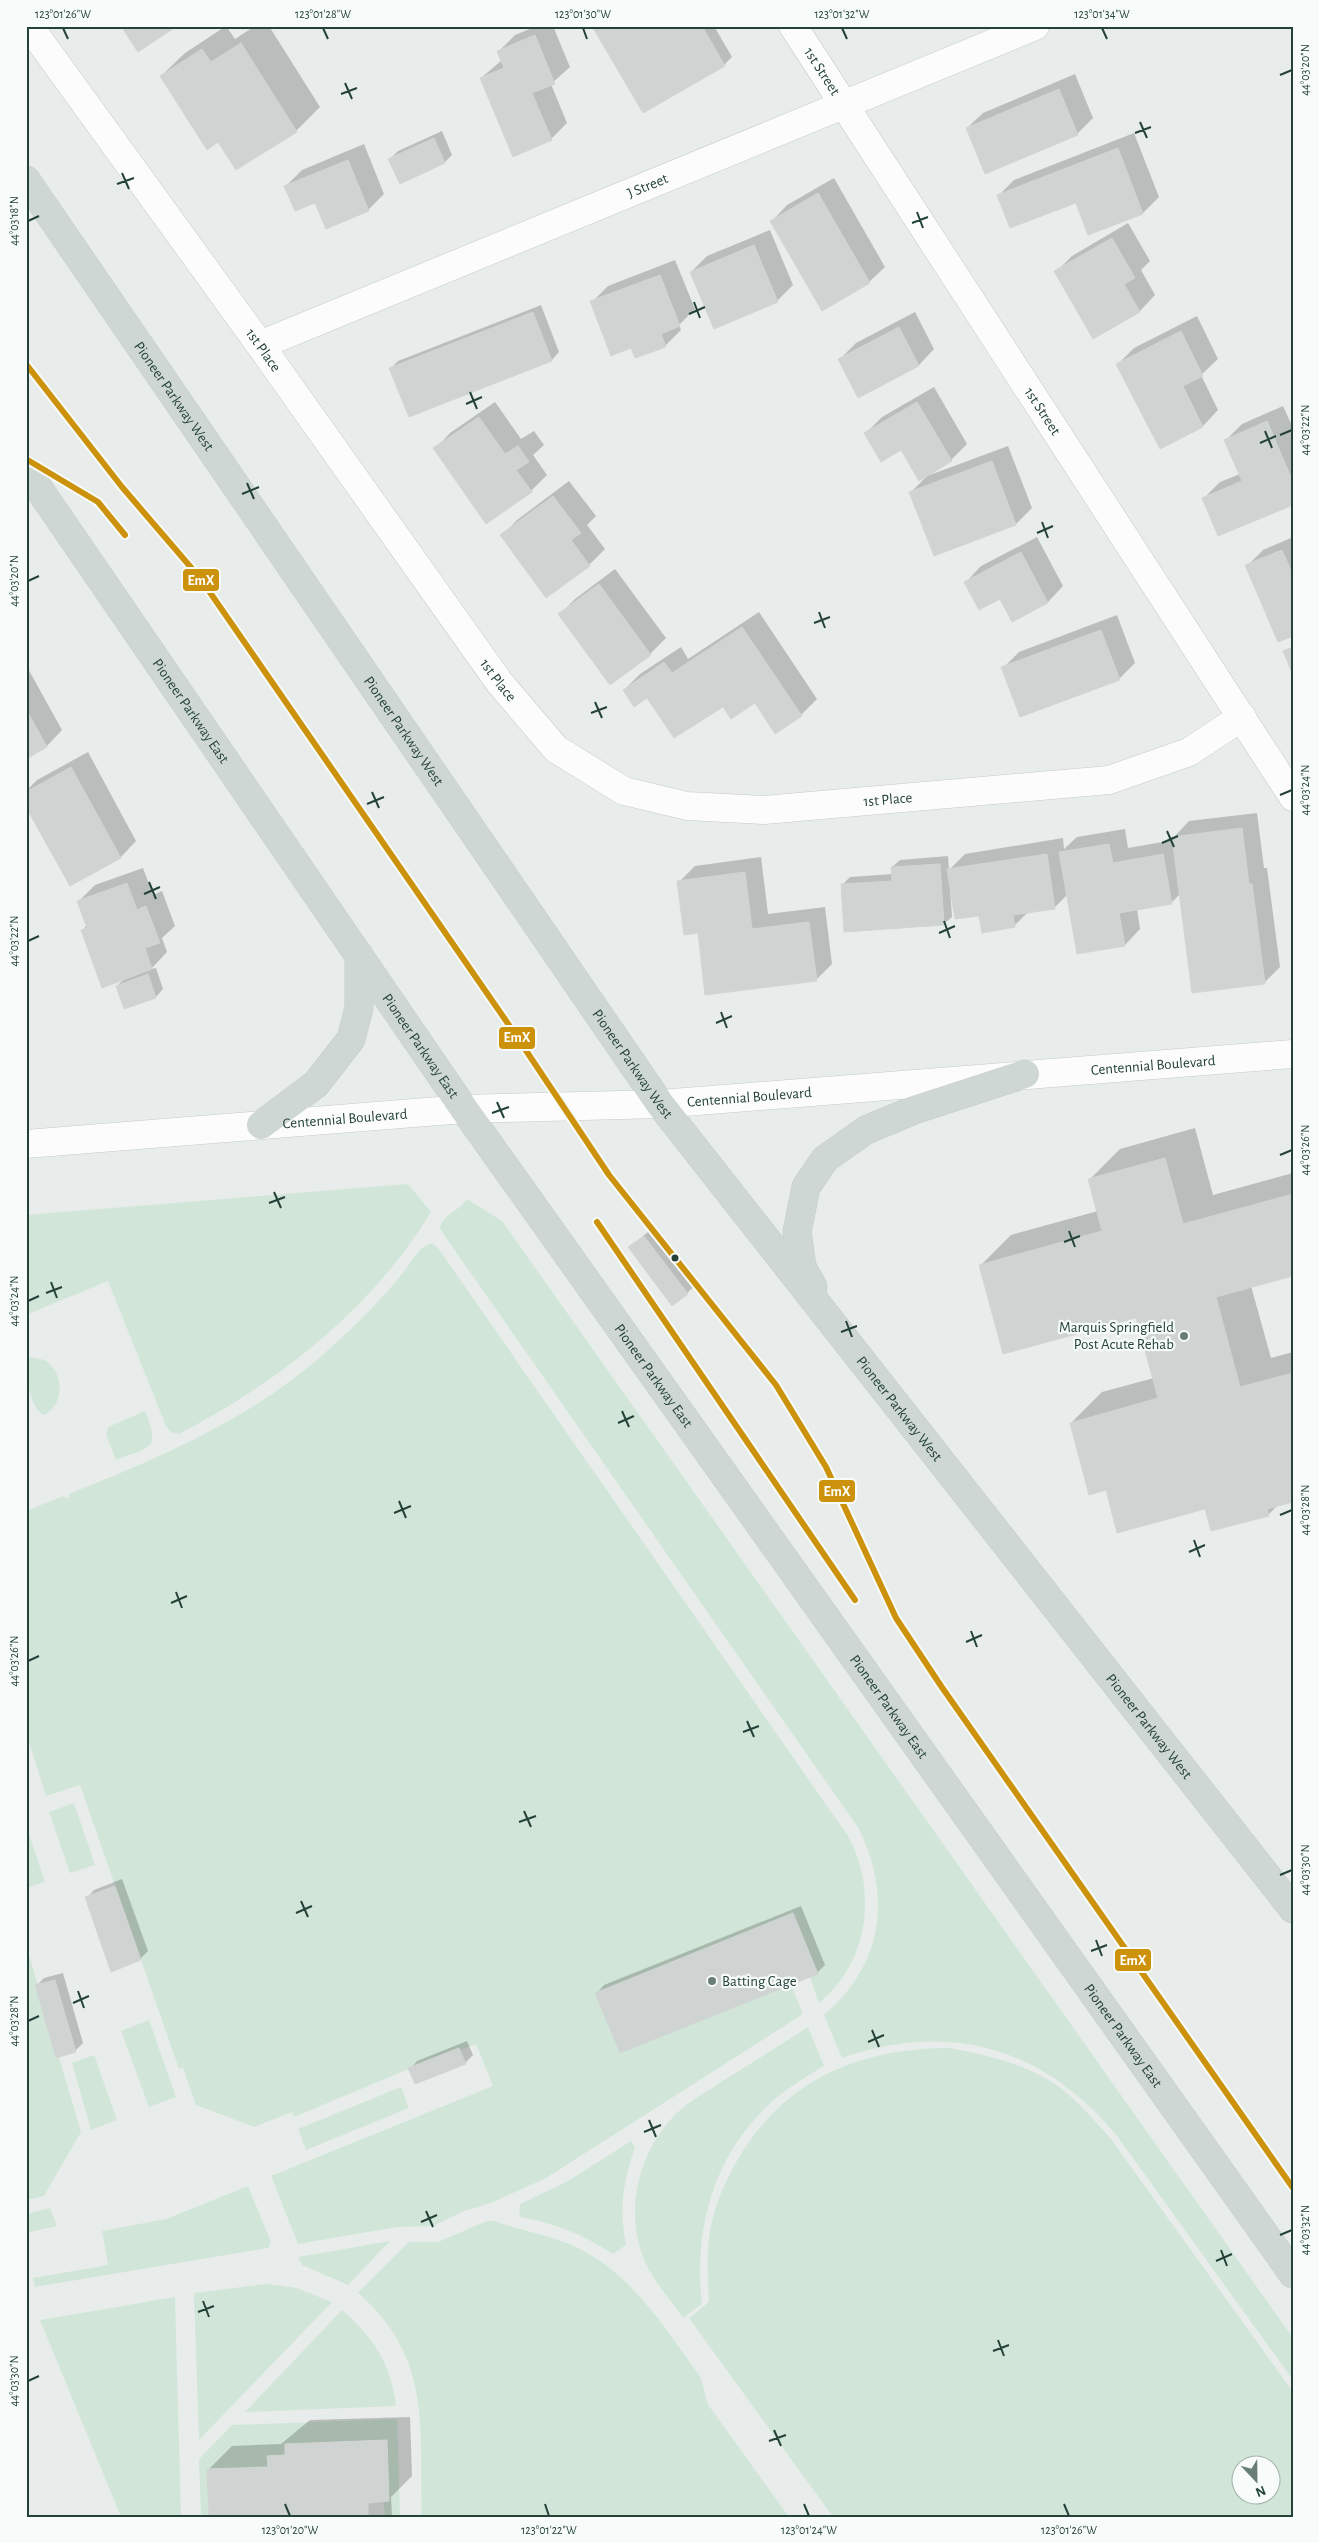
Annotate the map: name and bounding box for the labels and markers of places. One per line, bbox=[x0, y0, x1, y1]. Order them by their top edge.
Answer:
unlabelled marker bbox=[670, 1253, 680, 1263]
place label: Marquis Springfield Post Acute Rehab bbox=[1059, 1320, 1174, 1352]
marker: Marquis Springfield Post Acute Rehab bbox=[1178, 1330, 1190, 1342]
place label: Batting Cage bbox=[722, 1974, 797, 1989]
marker: Batting Cage bbox=[706, 1975, 718, 1987]

